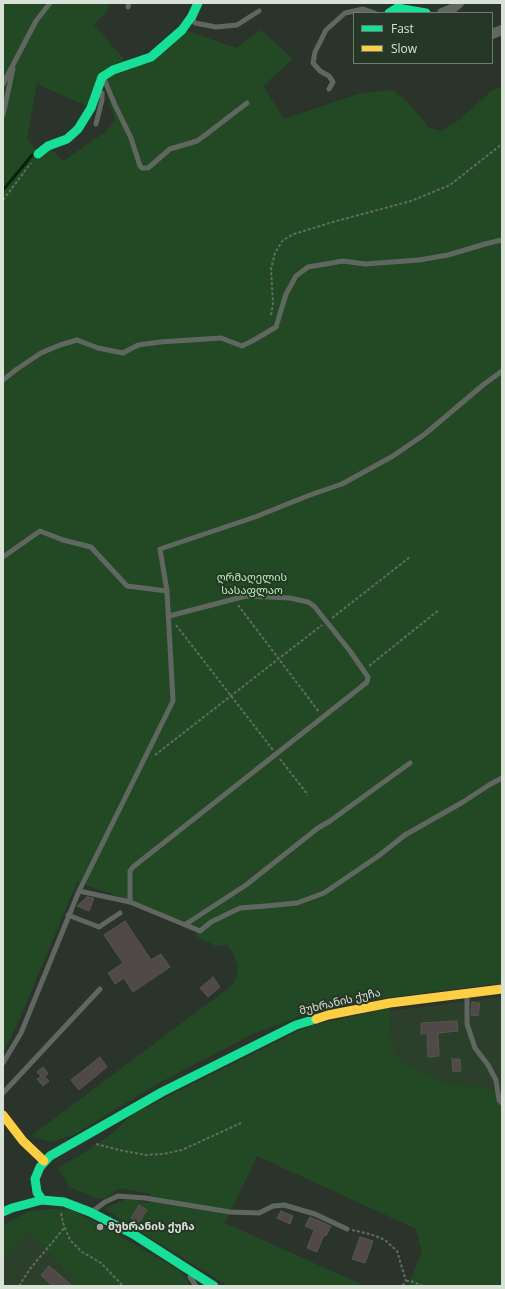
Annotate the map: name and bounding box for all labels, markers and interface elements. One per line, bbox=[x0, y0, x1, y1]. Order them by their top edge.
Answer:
legend bbox=[353, 12, 493, 64]
text: Fast bbox=[391, 20, 414, 37]
text: Slow bbox=[391, 40, 417, 57]
park label: ღრმაღელის სასაფლაო bbox=[217, 571, 287, 597]
street label: მუხრანის ქუჩა bbox=[298, 986, 382, 1018]
place label: მუხრანის ქუჩა bbox=[108, 1220, 195, 1234]
marker: მუხრანის ქუჩა bbox=[95, 1222, 105, 1232]

